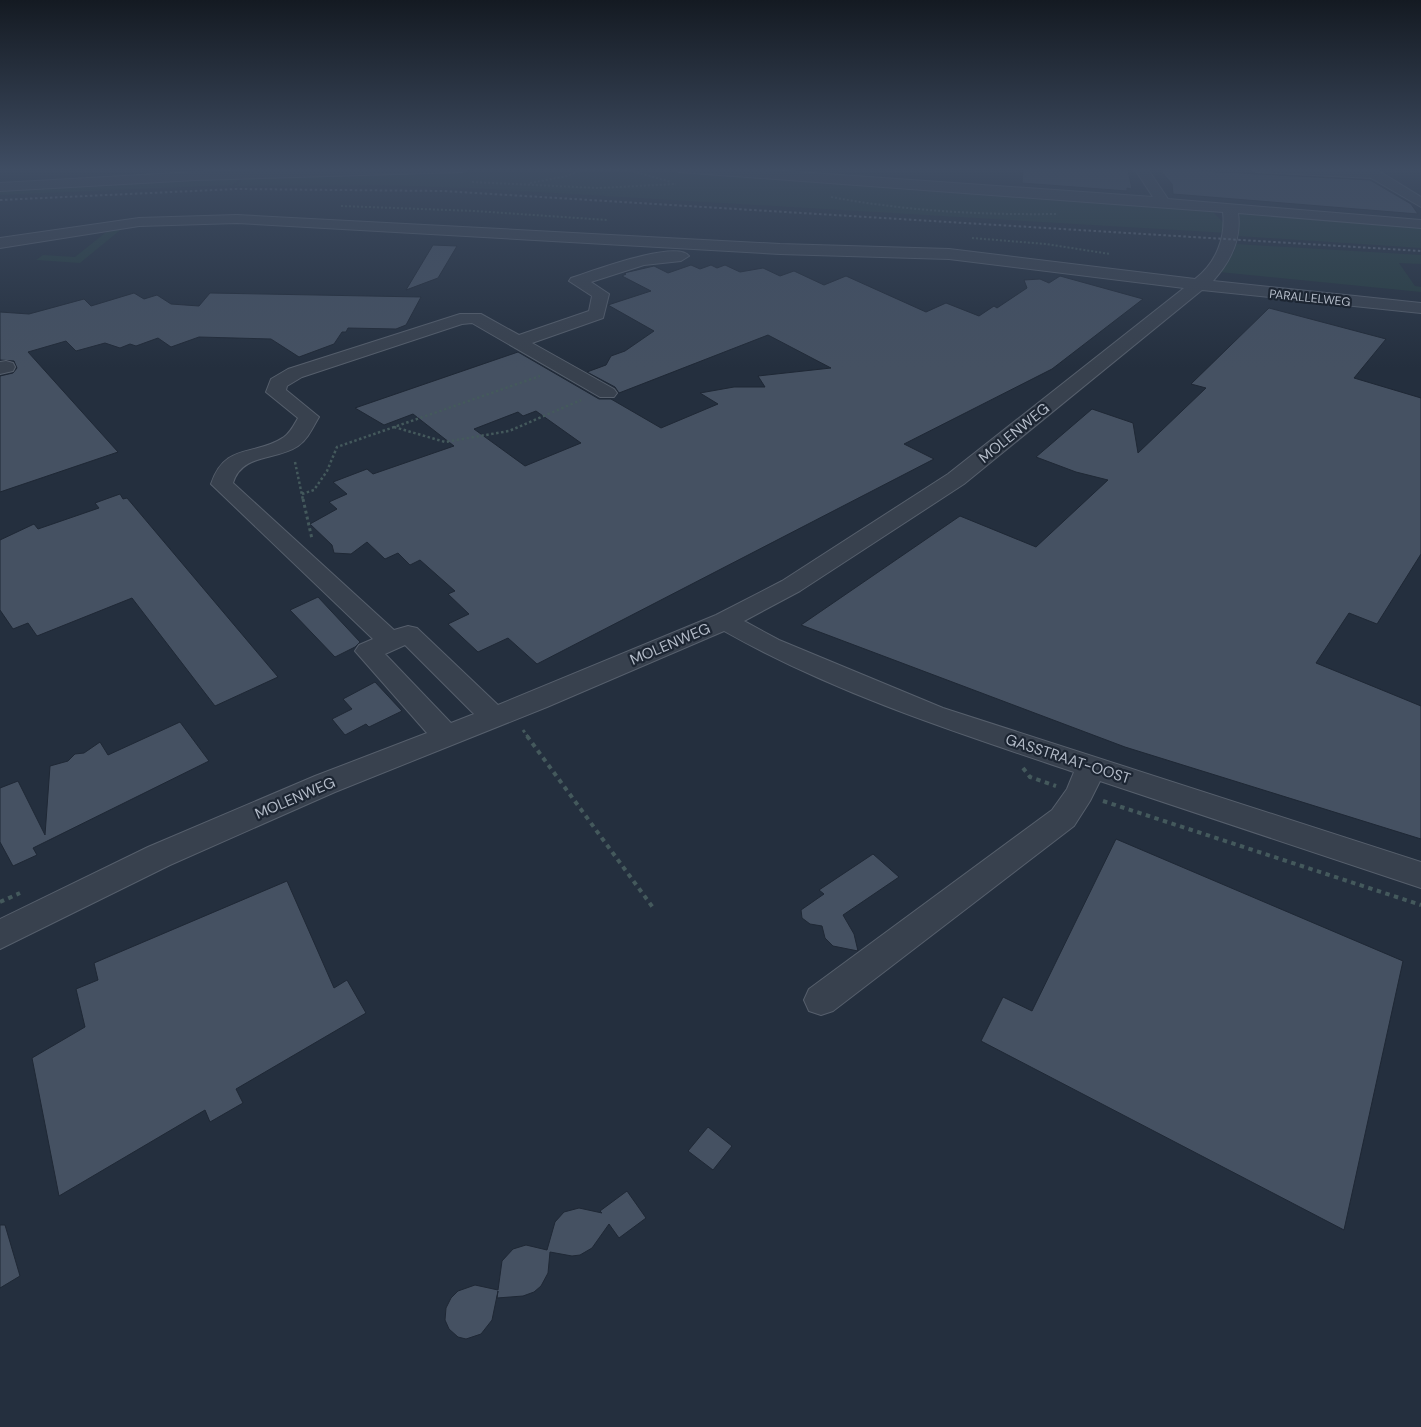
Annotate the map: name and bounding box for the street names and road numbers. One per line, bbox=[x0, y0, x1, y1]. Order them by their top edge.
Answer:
street label: PARALLELWEG bbox=[1269, 286, 1351, 310]
street label: MOLENWEG bbox=[975, 398, 1053, 468]
street label: MOLENWEG bbox=[627, 618, 713, 670]
street label: GASSTRAAT-OOST bbox=[1003, 729, 1133, 789]
street label: MOLENWEG bbox=[252, 772, 338, 824]

